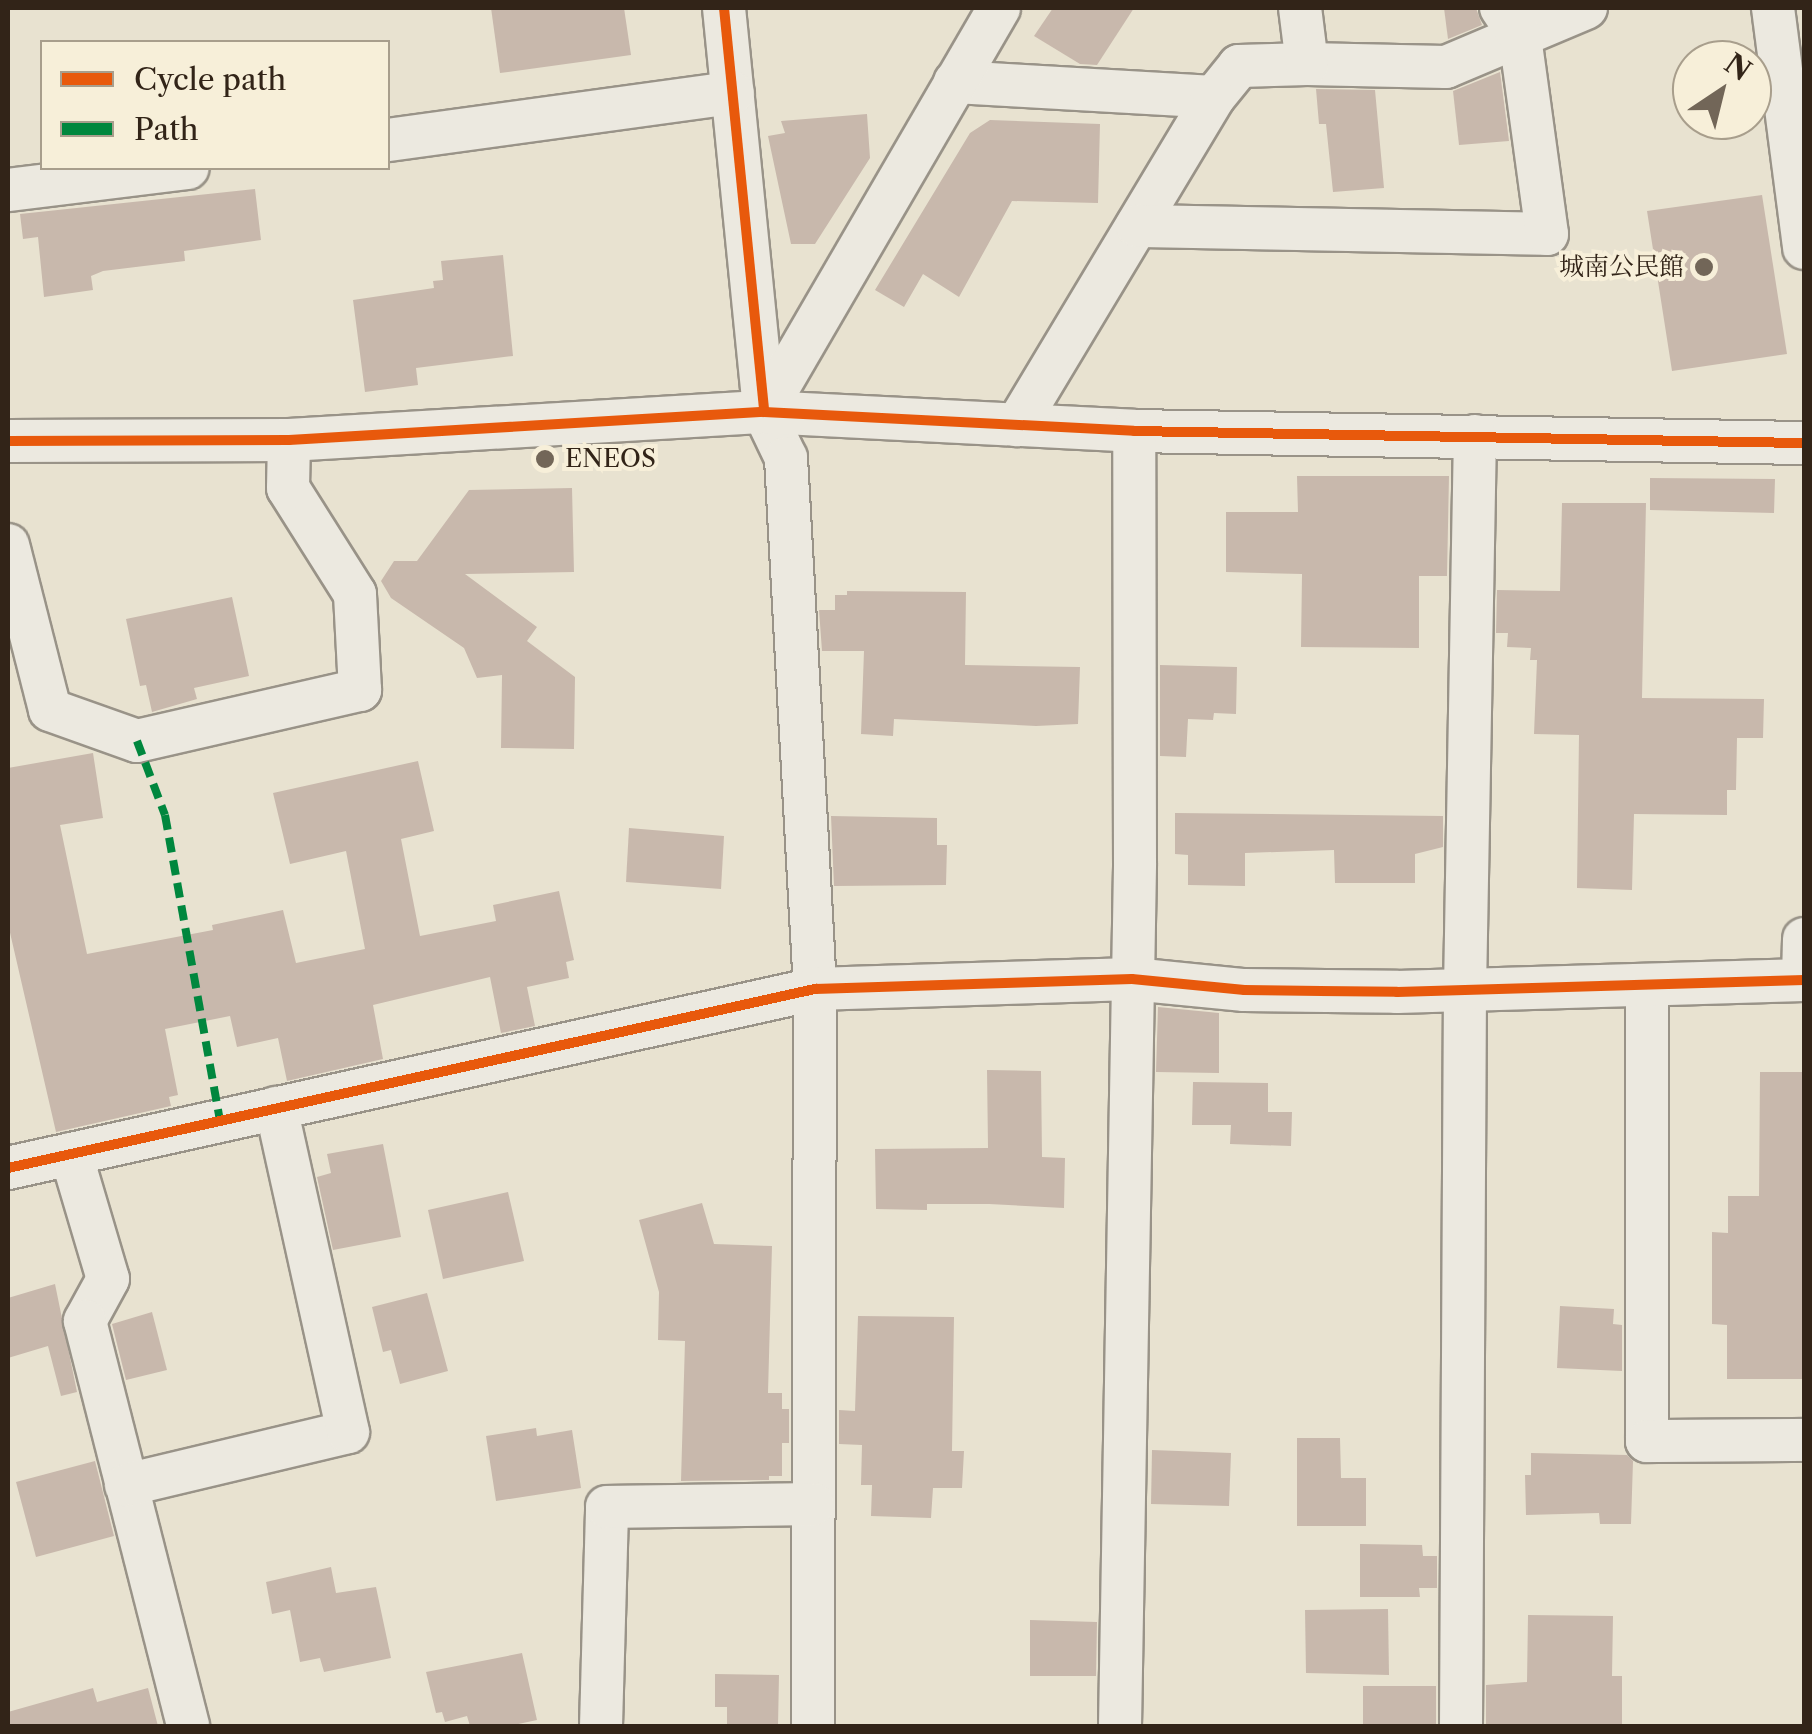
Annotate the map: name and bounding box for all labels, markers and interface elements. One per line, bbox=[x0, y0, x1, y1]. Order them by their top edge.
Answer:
legend bbox=[40, 40, 390, 170]
north arrow bbox=[1672, 40, 1772, 140]
text: N bbox=[1718, 46, 1758, 88]
text: Cycle path bbox=[134, 61, 286, 98]
text: Path bbox=[134, 111, 199, 148]
place label: 城南公民館 bbox=[1559, 252, 1684, 282]
marker: 城南公民館 bbox=[1693, 256, 1715, 278]
place label: ENEOS bbox=[565, 444, 656, 474]
marker: ENEOS bbox=[534, 448, 556, 470]

